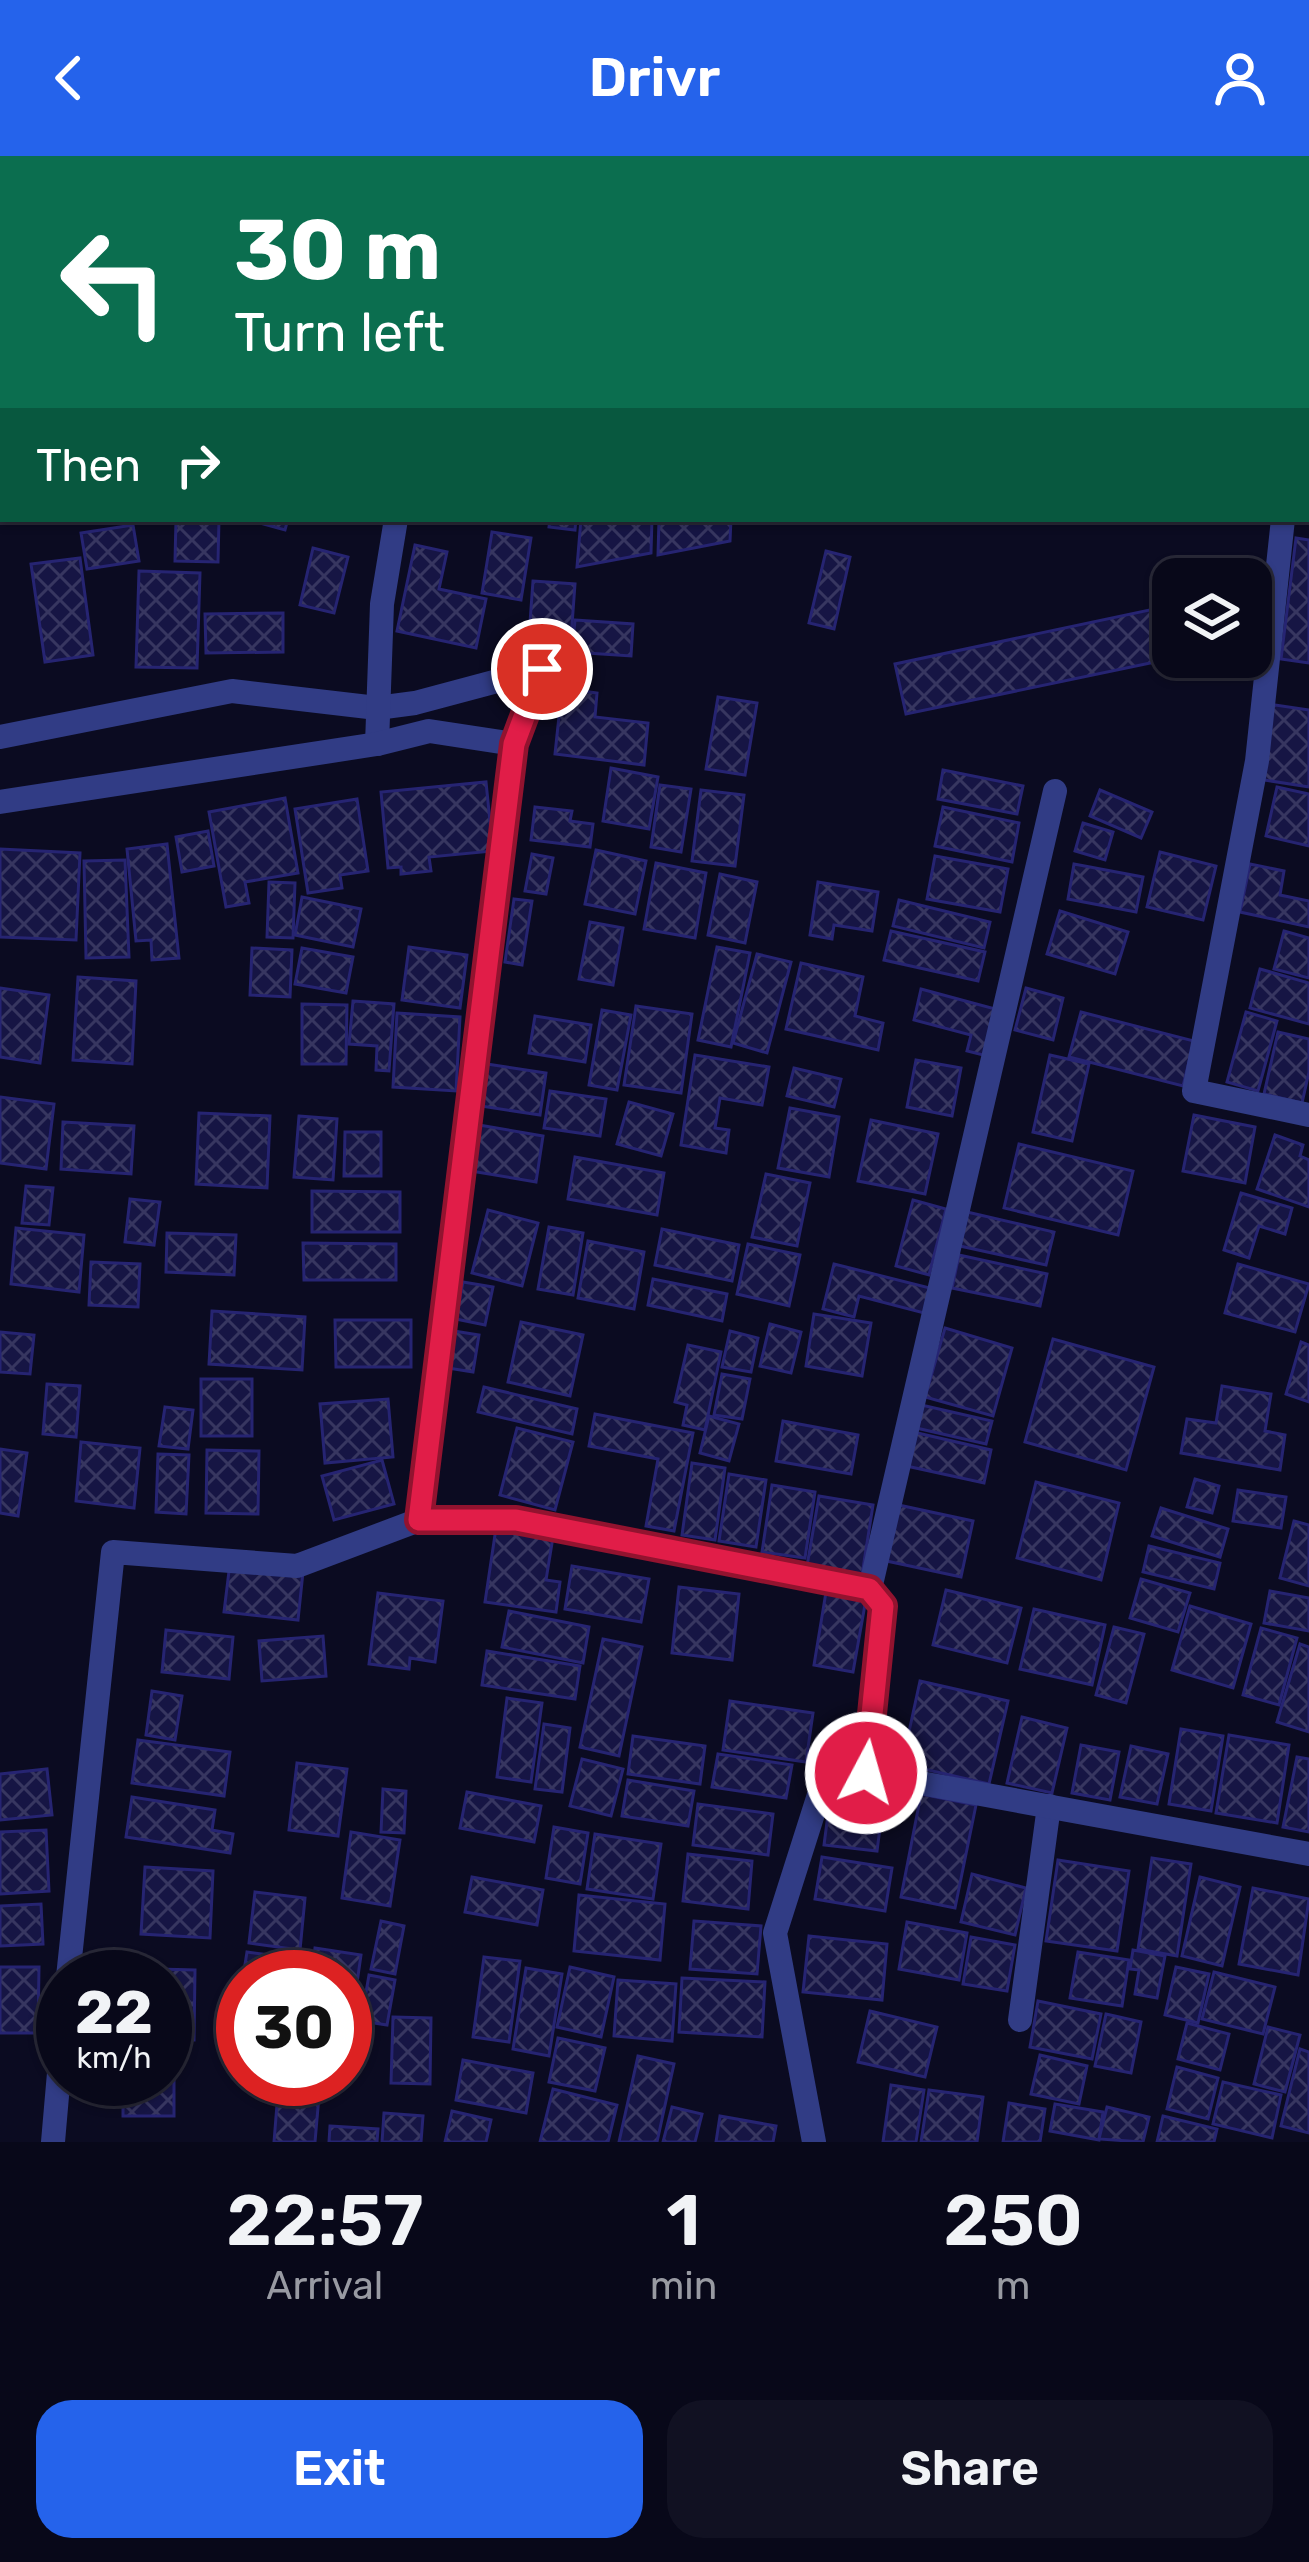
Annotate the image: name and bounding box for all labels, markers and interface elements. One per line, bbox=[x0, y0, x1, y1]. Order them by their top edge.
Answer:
icon: back bbox=[36, 45, 102, 111]
icon: person bbox=[1207, 45, 1273, 111]
text: Drivr bbox=[589, 46, 720, 110]
text: 30 m bbox=[234, 200, 441, 300]
icon: left bbox=[36, 204, 192, 360]
text: Turn left bbox=[234, 301, 445, 365]
icon: right bbox=[165, 432, 231, 498]
text: Then bbox=[36, 439, 141, 492]
map controls bbox=[1152, 558, 1272, 678]
button: layers bbox=[1152, 558, 1272, 678]
pin bbox=[491, 618, 593, 720]
icon: arrive bbox=[509, 636, 575, 702]
position arrow bbox=[803, 1710, 929, 1836]
speed limit sign: 30 bbox=[216, 1950, 372, 2106]
text: 22 bbox=[75, 1977, 153, 2048]
text: km/h bbox=[77, 2040, 151, 2076]
text: 22:57 bbox=[226, 2178, 424, 2263]
text: 1 bbox=[666, 2178, 701, 2263]
text: 250 bbox=[944, 2178, 1083, 2263]
text: Arrival bbox=[266, 2263, 383, 2309]
text: min bbox=[650, 2263, 717, 2309]
text: m bbox=[996, 2263, 1031, 2309]
button: Exit bbox=[36, 2400, 643, 2538]
button: Share bbox=[667, 2400, 1273, 2538]

